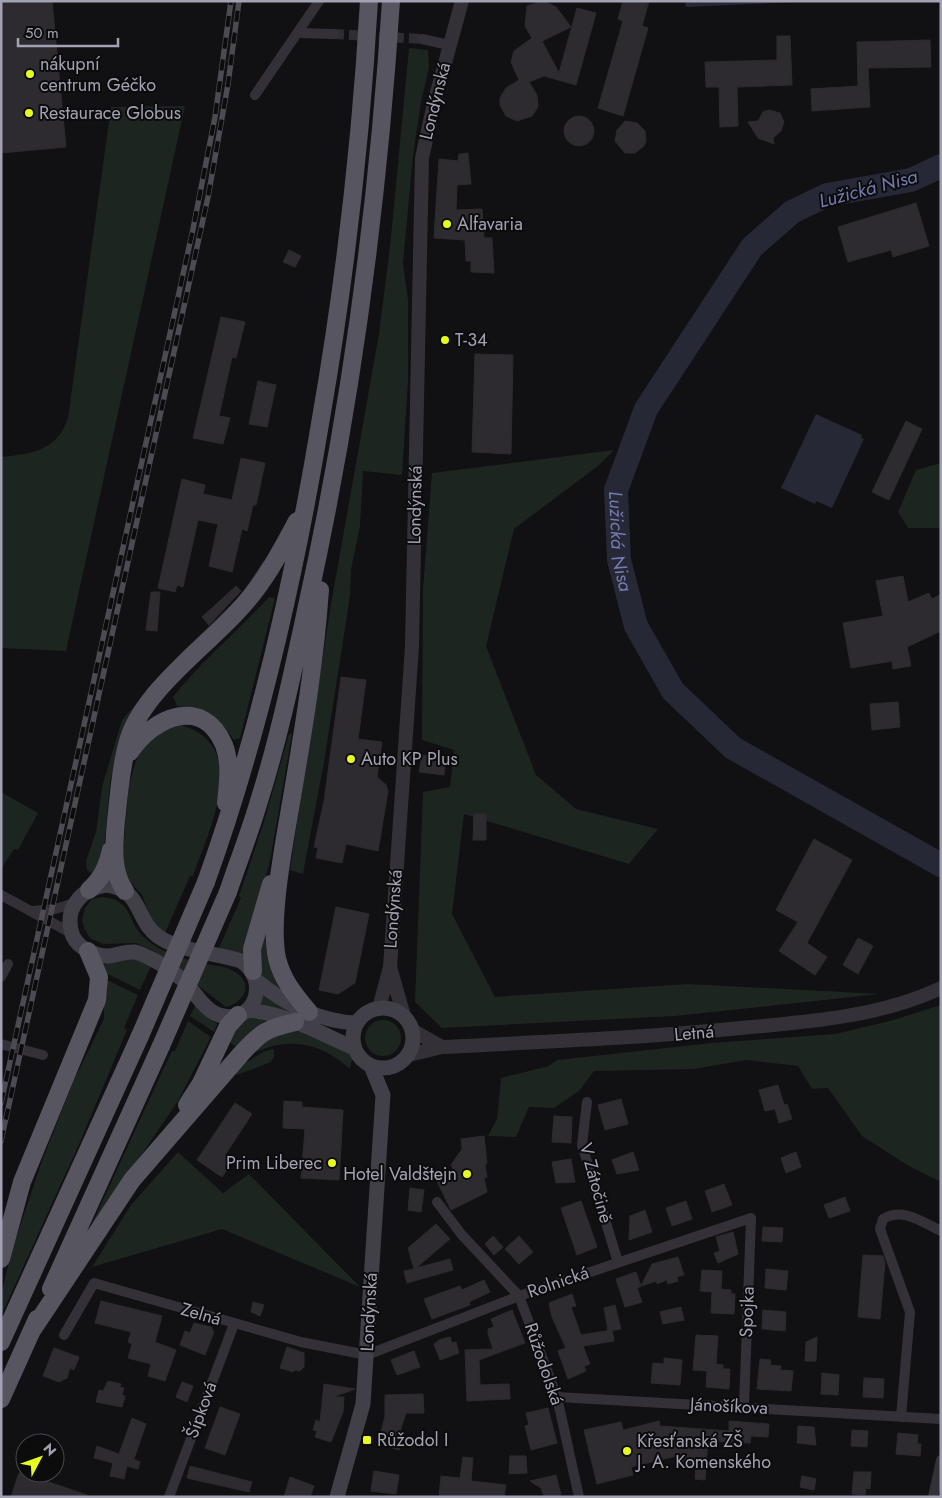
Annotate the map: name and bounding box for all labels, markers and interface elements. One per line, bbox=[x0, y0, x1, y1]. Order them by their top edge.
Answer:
scale bar bbox=[18, 15, 118, 47]
text: 50 m bbox=[25, 22, 59, 44]
place label: nákupní centrum Géčko bbox=[40, 51, 156, 98]
street label: Londýnská bbox=[413, 60, 457, 142]
marker: nákupní centrum Géčko bbox=[24, 68, 36, 80]
place label: Restaurace Globus bbox=[39, 100, 181, 126]
marker: Restaurace Globus bbox=[23, 107, 35, 119]
water label: Lužická Nisa bbox=[816, 162, 921, 215]
place label: Alfavaria bbox=[457, 211, 523, 237]
marker: Alfavaria bbox=[441, 218, 453, 230]
place label: T-34 bbox=[455, 327, 487, 353]
marker: T-34 bbox=[439, 334, 451, 346]
street label: Londýnská bbox=[401, 465, 429, 545]
water label: Lužická Nisa bbox=[602, 490, 640, 595]
place label: Auto KP Plus bbox=[361, 746, 458, 772]
marker: Auto KP Plus bbox=[345, 753, 357, 765]
street label: Londýnská bbox=[377, 869, 409, 949]
street label: Letná bbox=[673, 1018, 715, 1048]
street label: V Zátočině bbox=[573, 1140, 619, 1226]
place label: Prim Liberec bbox=[226, 1150, 322, 1176]
marker: Prim Liberec bbox=[326, 1157, 338, 1169]
place label: Hotel Valdštejn bbox=[343, 1161, 457, 1187]
marker: Hotel Valdštejn bbox=[461, 1168, 473, 1180]
street label: Rolnická bbox=[524, 1259, 592, 1305]
street label: Londýnská bbox=[354, 1272, 384, 1352]
street label: Spojka bbox=[733, 1286, 761, 1338]
street label: Zelná bbox=[178, 1296, 224, 1332]
street label: Růžodolská bbox=[518, 1319, 570, 1409]
street label: Šípková bbox=[179, 1378, 223, 1442]
street label: Jánošíkova bbox=[687, 1391, 769, 1421]
place label: Růžodol I bbox=[377, 1427, 448, 1453]
place label: Křesťanská ZŠ J. A. Komenského bbox=[635, 1428, 771, 1475]
north arrow bbox=[15, 1433, 65, 1483]
marker: Růžodol I bbox=[361, 1434, 373, 1446]
text: N bbox=[39, 1439, 61, 1460]
marker: Křesťanská ZŠ J. A. Komenského bbox=[621, 1445, 633, 1457]

